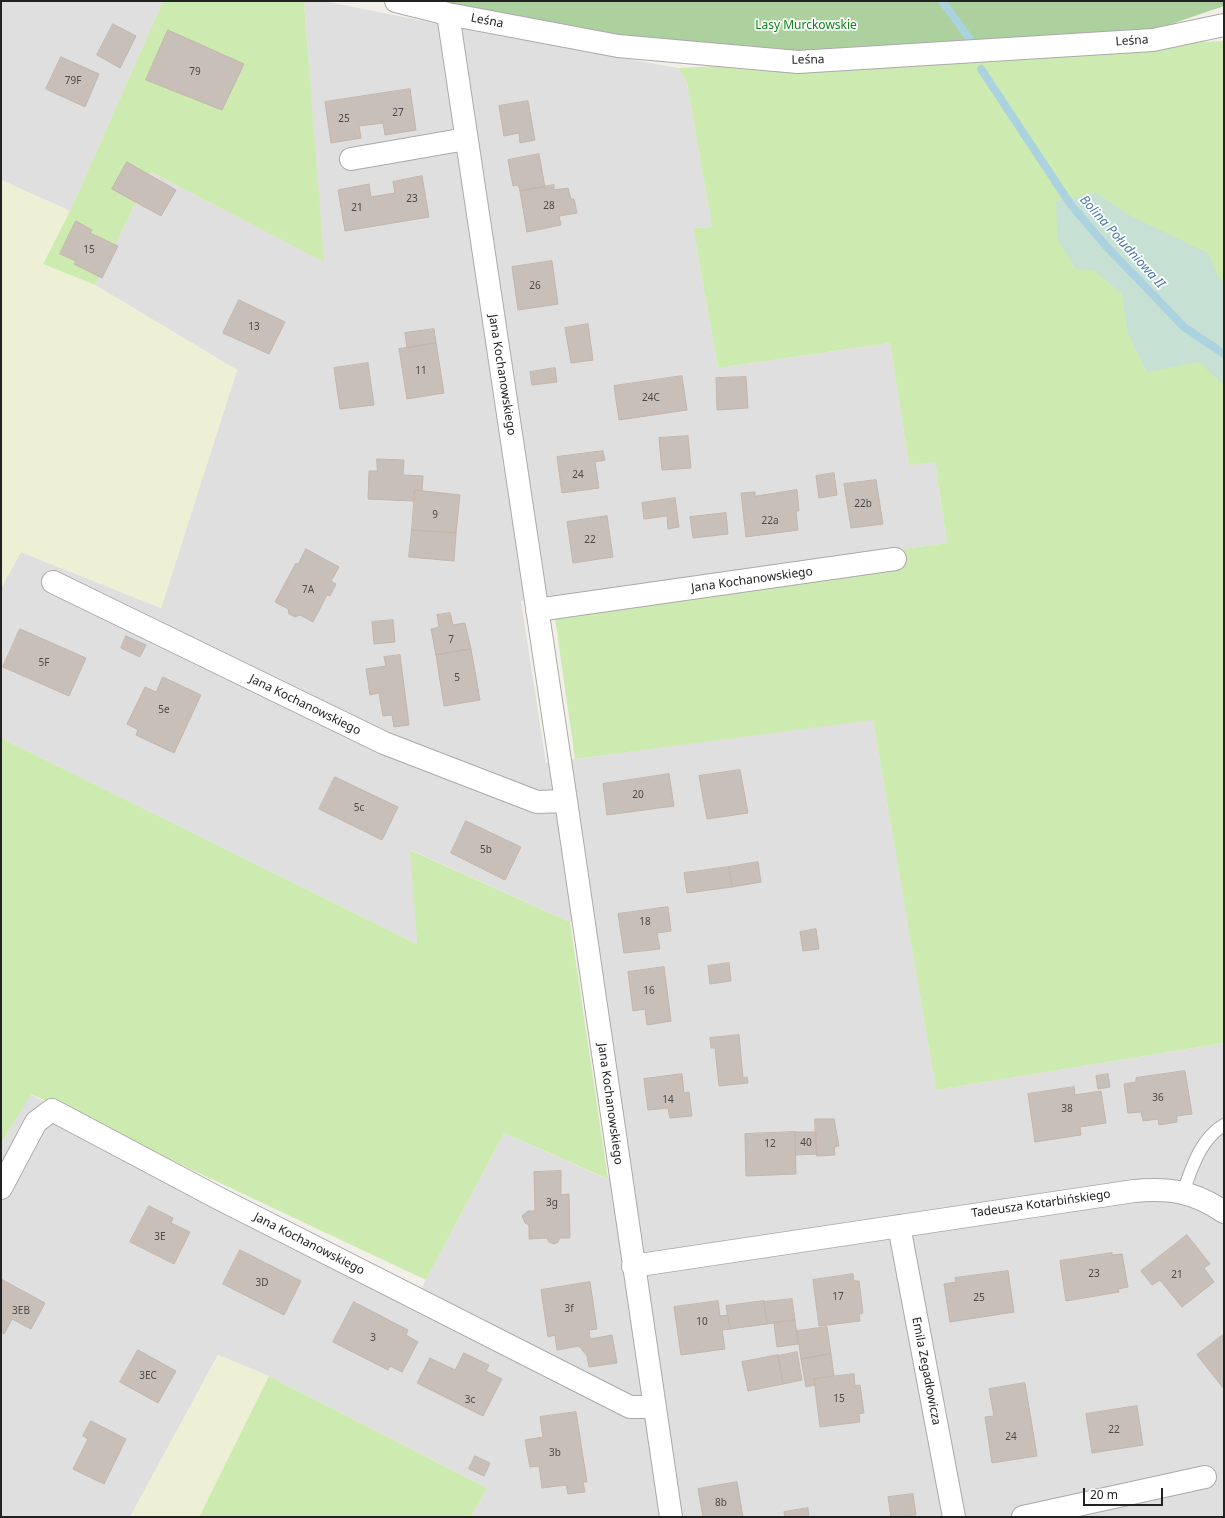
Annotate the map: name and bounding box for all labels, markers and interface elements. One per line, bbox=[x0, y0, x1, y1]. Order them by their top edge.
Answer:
street label: Leśna bbox=[469, 11, 505, 31]
park label: Lasy Murckowskie bbox=[755, 19, 857, 33]
street label: Leśna bbox=[1115, 33, 1149, 49]
street label: Leśna bbox=[791, 53, 825, 67]
house number: 79 bbox=[189, 66, 201, 78]
house number: 79F bbox=[65, 75, 81, 87]
house number: 27 bbox=[392, 107, 404, 119]
house number: 25 bbox=[338, 113, 350, 125]
water label: Bolina Południowa II bbox=[1076, 192, 1168, 292]
house number: 23 bbox=[406, 193, 418, 205]
house number: 28 bbox=[543, 200, 555, 212]
house number: 21 bbox=[351, 202, 363, 214]
house number: 15 bbox=[83, 244, 95, 256]
house number: 26 bbox=[529, 280, 541, 292]
street label: Jana Kochanowskiego bbox=[485, 313, 519, 437]
house number: 13 bbox=[248, 321, 260, 333]
house number: 11 bbox=[415, 365, 427, 377]
house number: 24C bbox=[642, 392, 660, 404]
house number: 24 bbox=[572, 469, 584, 481]
house number: 22b bbox=[854, 498, 872, 510]
house number: 9 bbox=[432, 509, 438, 521]
house number: 22a bbox=[761, 515, 779, 527]
house number: 22 bbox=[584, 534, 596, 546]
street label: Jana Kochanowskiego bbox=[690, 564, 814, 596]
house number: 7A bbox=[302, 584, 314, 596]
house number: 7 bbox=[448, 634, 454, 646]
house number: 5F bbox=[39, 657, 49, 669]
street label: Jana Kochanowskiego bbox=[247, 672, 363, 738]
house number: 5 bbox=[454, 672, 460, 684]
house number: 5e bbox=[158, 704, 170, 716]
house number: 20 bbox=[632, 789, 644, 801]
house number: 5c bbox=[354, 802, 364, 814]
house number: 5b bbox=[480, 844, 492, 856]
house number: 18 bbox=[639, 916, 651, 928]
house number: 16 bbox=[643, 985, 655, 997]
street label: Jana Kochanowskiego bbox=[594, 1042, 626, 1166]
house number: 36 bbox=[1152, 1092, 1164, 1104]
house number: 14 bbox=[662, 1094, 674, 1106]
house number: 38 bbox=[1061, 1103, 1073, 1115]
house number: 40 bbox=[800, 1137, 812, 1149]
house number: 12 bbox=[764, 1138, 776, 1150]
street label: Tadeusza Kotarbińskiego bbox=[970, 1187, 1112, 1221]
house number: 3g bbox=[546, 1197, 558, 1209]
street label: Jana Kochanowskiego bbox=[251, 1210, 367, 1278]
house number: 3E bbox=[154, 1231, 166, 1243]
house number: 23 bbox=[1088, 1268, 1100, 1280]
house number: 21 bbox=[1171, 1269, 1183, 1281]
house number: 3D bbox=[255, 1277, 269, 1289]
house number: 17 bbox=[832, 1291, 844, 1303]
house number: 25 bbox=[973, 1292, 985, 1304]
house number: 3f bbox=[564, 1303, 574, 1315]
house number: 3EB bbox=[12, 1305, 30, 1317]
house number: 10 bbox=[696, 1316, 708, 1328]
street label: Emila Zegadłowicza bbox=[908, 1316, 944, 1426]
house number: 3 bbox=[370, 1332, 376, 1344]
house number: 3EC bbox=[139, 1370, 157, 1382]
house number: 15 bbox=[833, 1393, 845, 1405]
house number: 3c bbox=[465, 1394, 475, 1406]
house number: 22 bbox=[1108, 1424, 1120, 1436]
house number: 24 bbox=[1005, 1431, 1017, 1443]
house number: 3b bbox=[549, 1447, 561, 1459]
scale bar bbox=[1085, 1480, 1165, 1506]
text: 20 m bbox=[1090, 1486, 1118, 1503]
house number: 8b bbox=[715, 1497, 727, 1509]

